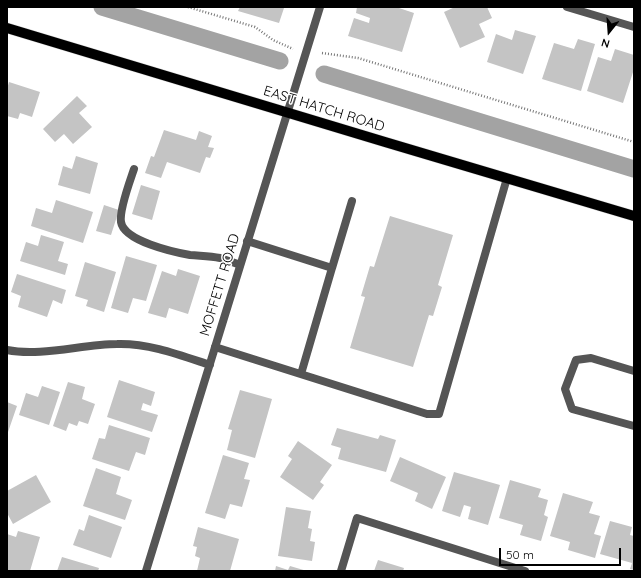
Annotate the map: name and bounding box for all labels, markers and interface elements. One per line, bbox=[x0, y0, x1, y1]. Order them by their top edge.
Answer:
north arrow bbox=[589, 12, 629, 52]
text: N bbox=[600, 36, 611, 51]
street label: EAST HATCH ROAD bbox=[261, 83, 387, 135]
street label: MOFFETT ROAD bbox=[196, 232, 244, 338]
scale bar bbox=[501, 540, 623, 566]
text: 50 m bbox=[506, 547, 534, 562]

